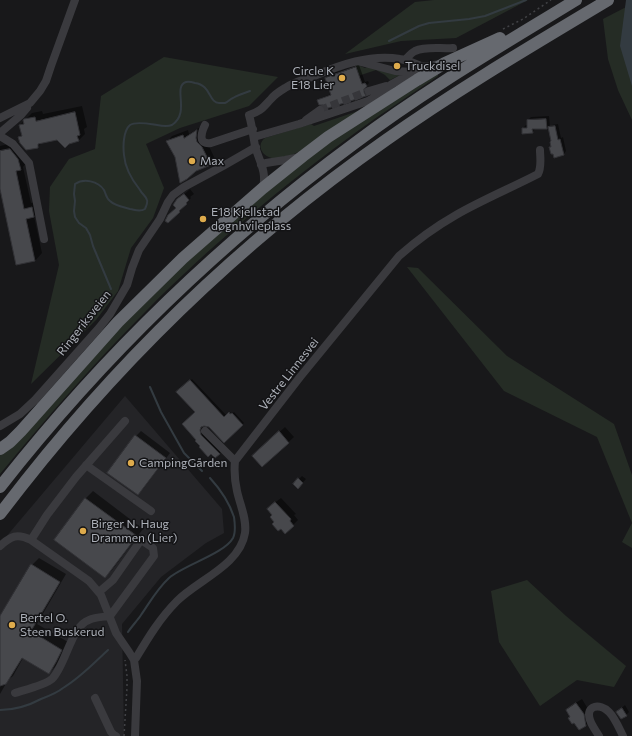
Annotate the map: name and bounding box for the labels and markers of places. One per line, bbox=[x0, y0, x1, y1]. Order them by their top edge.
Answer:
place label: Truckdisel bbox=[405, 59, 460, 73]
marker: Truckdisel bbox=[392, 61, 402, 71]
place label: Circle K E18 Lier bbox=[291, 64, 334, 92]
marker: Circle K E18 Lier bbox=[337, 73, 347, 83]
place label: Max bbox=[200, 154, 224, 168]
marker: Max bbox=[187, 156, 197, 166]
place label: E18 Kjellstad døgnhvileplass bbox=[211, 205, 291, 233]
marker: E18 Kjellstad døgnhvileplass bbox=[198, 214, 208, 224]
place label: CampingGården bbox=[139, 456, 227, 470]
marker: CampingGården bbox=[126, 458, 136, 468]
place label: Birger N. Haug Drammen (Lier) bbox=[91, 517, 177, 545]
marker: Birger N. Haug Drammen (Lier) bbox=[78, 526, 88, 536]
place label: Bertel O. Steen Buskerud bbox=[20, 611, 104, 639]
marker: Bertel O. Steen Buskerud bbox=[7, 620, 17, 630]

